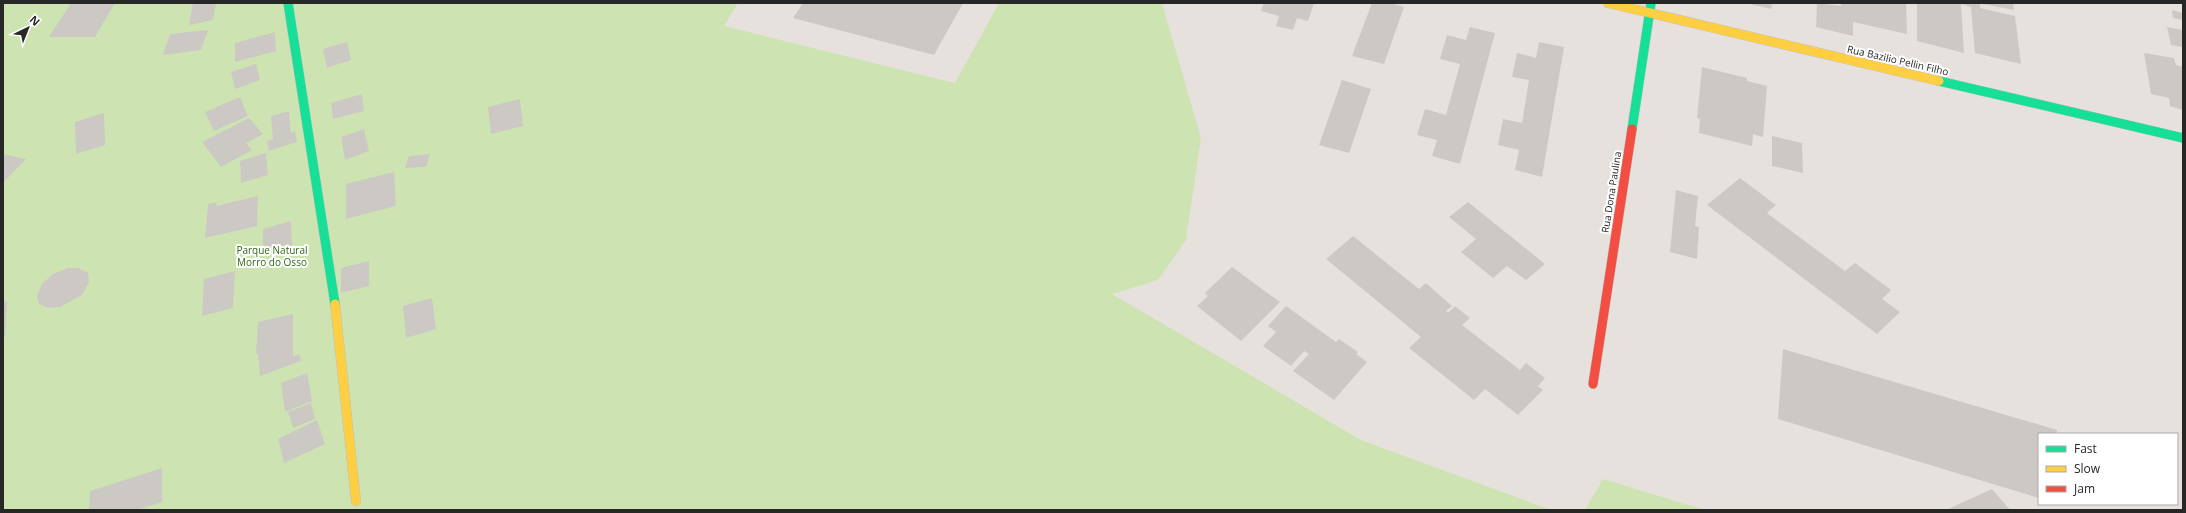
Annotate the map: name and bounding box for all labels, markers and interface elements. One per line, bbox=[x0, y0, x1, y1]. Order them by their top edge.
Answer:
north arrow bbox=[8, 8, 48, 48]
text: N bbox=[27, 12, 44, 29]
street label: Rua Bazilio Pellin Filho bbox=[1846, 42, 1950, 78]
street label: Rua Dona Paulina bbox=[1598, 150, 1624, 234]
park label: Parque Natural Morro do Osso bbox=[236, 243, 308, 269]
legend bbox=[2038, 433, 2178, 505]
text: Fast bbox=[2074, 440, 2097, 457]
text: Slow bbox=[2074, 460, 2101, 477]
text: Jam bbox=[2073, 480, 2095, 497]

